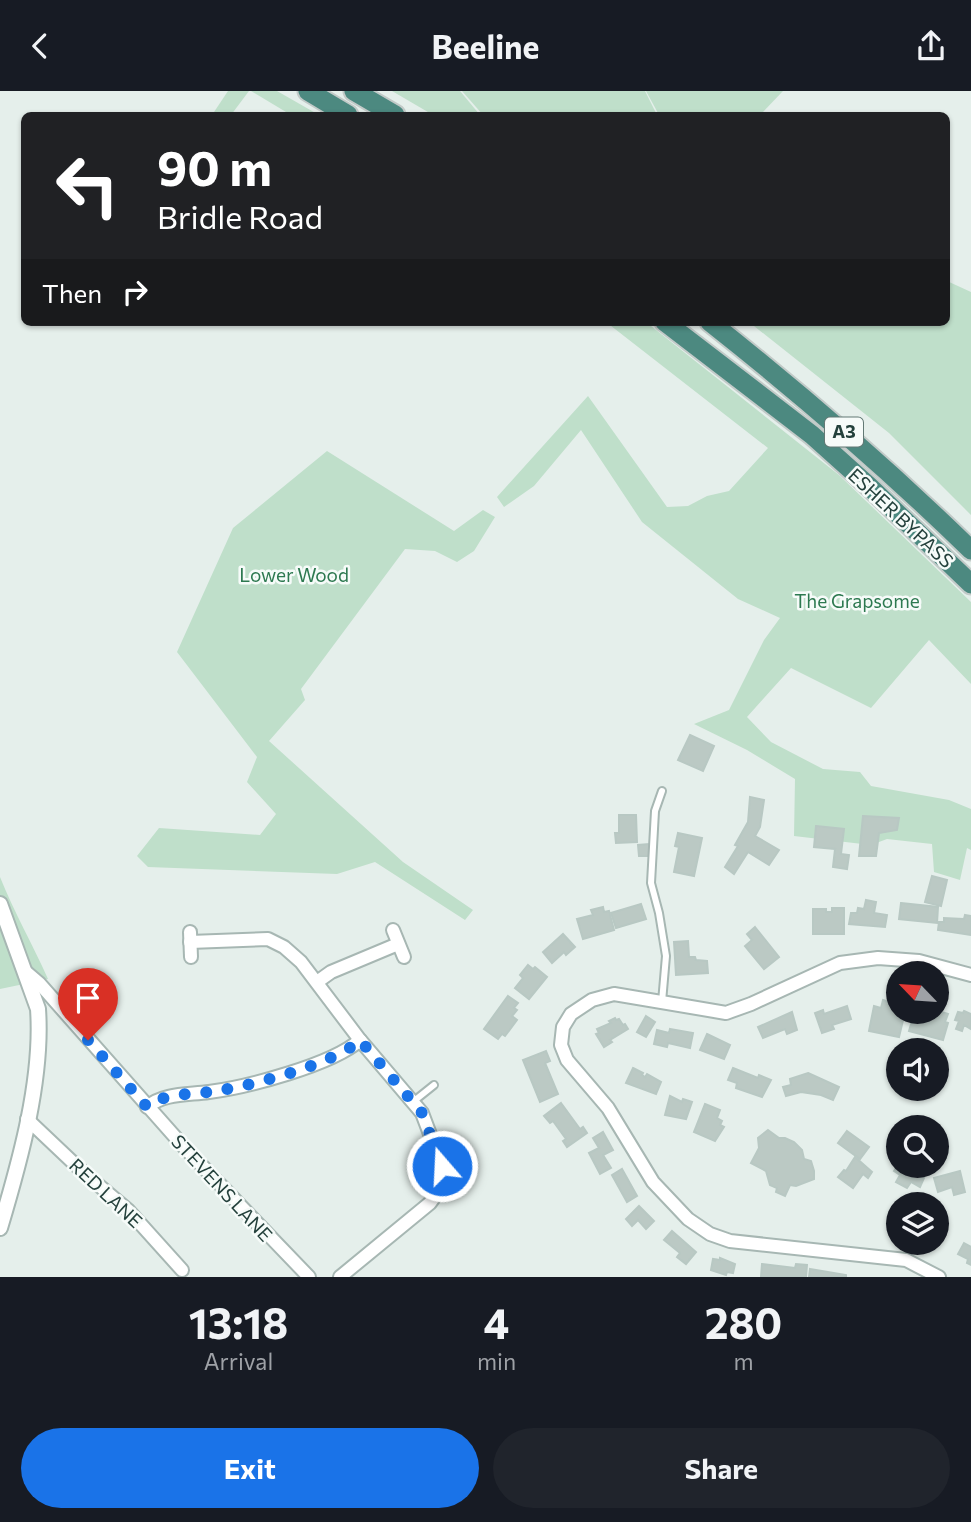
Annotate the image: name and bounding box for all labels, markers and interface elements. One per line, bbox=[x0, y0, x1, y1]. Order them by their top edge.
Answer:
text: Beeline bbox=[432, 26, 539, 66]
icon: back bbox=[21, 27, 59, 65]
icon: share bbox=[912, 27, 950, 65]
text: 90 m bbox=[157, 136, 272, 196]
icon: left bbox=[42, 140, 133, 231]
text: Bridle Road bbox=[157, 196, 323, 236]
icon: right bbox=[116, 273, 154, 311]
text: Then bbox=[42, 277, 102, 308]
road number: A3 bbox=[825, 417, 863, 447]
street label: ESHER BYPASS bbox=[844, 463, 959, 572]
park label: Lower Wood bbox=[239, 563, 349, 586]
park label: The Grapsome bbox=[794, 589, 920, 612]
north arrow bbox=[886, 961, 948, 1024]
map controls bbox=[886, 961, 949, 1255]
pin bbox=[58, 968, 118, 1040]
icon: arrive bbox=[69, 979, 107, 1017]
button: sound bbox=[886, 1038, 949, 1101]
button: search bbox=[886, 1115, 949, 1178]
position arrow bbox=[405, 1129, 479, 1203]
street label: STEVENS LANE bbox=[167, 1130, 278, 1246]
street label: RED LANE bbox=[65, 1153, 148, 1232]
button: layers bbox=[886, 1192, 949, 1255]
text: 13:18 bbox=[189, 1296, 288, 1348]
text: 4 bbox=[484, 1296, 509, 1348]
text: 280 bbox=[705, 1296, 782, 1348]
text: Arrival bbox=[204, 1347, 273, 1375]
text: min bbox=[477, 1347, 516, 1375]
text: m bbox=[733, 1347, 754, 1375]
button: Exit bbox=[21, 1428, 479, 1508]
button: Share bbox=[493, 1428, 950, 1508]

